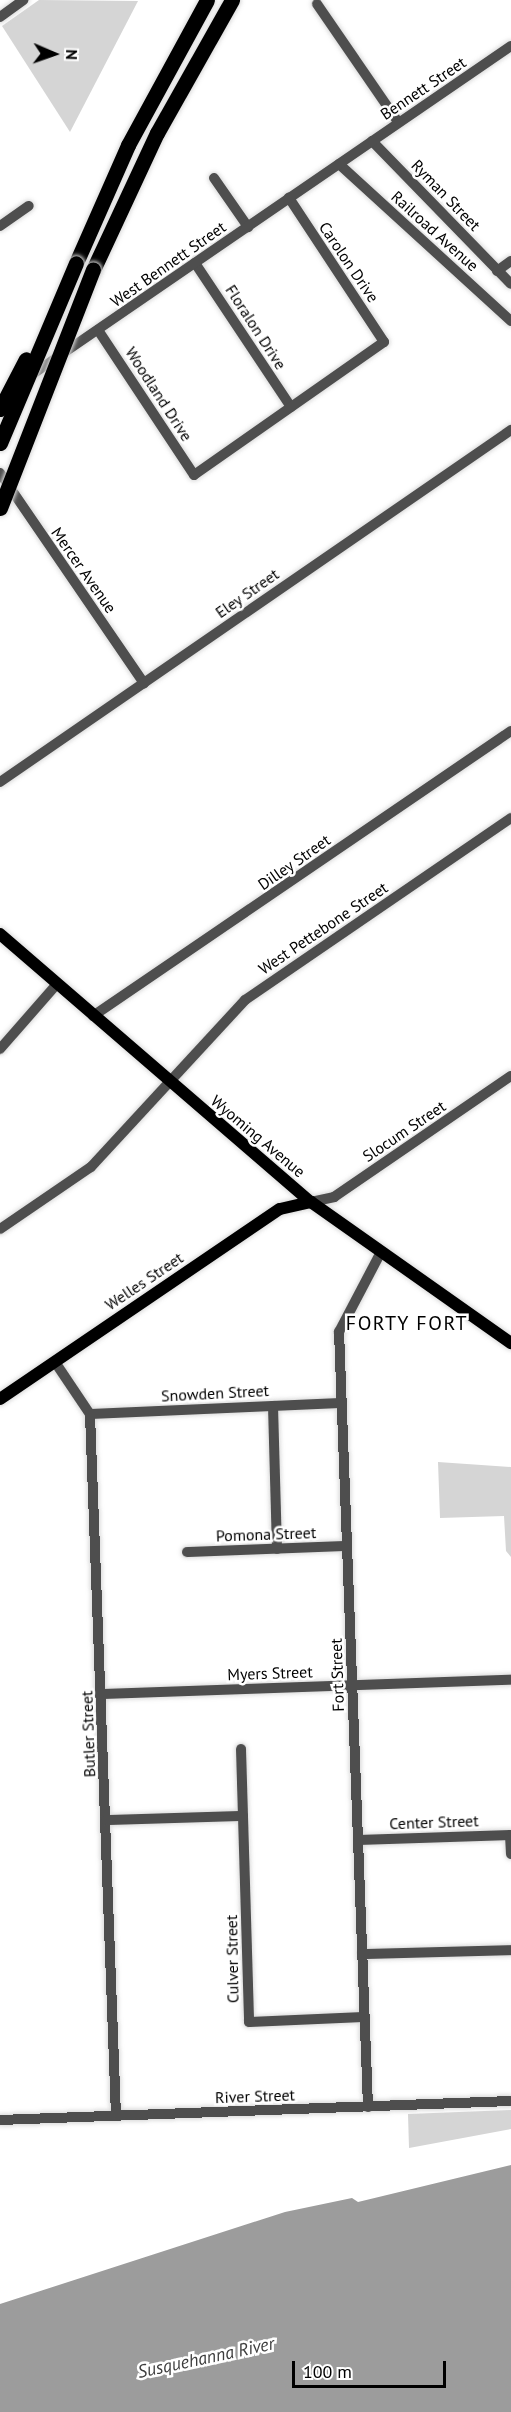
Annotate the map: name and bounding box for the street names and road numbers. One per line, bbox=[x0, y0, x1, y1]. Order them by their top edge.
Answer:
street label: Bennett Street bbox=[377, 52, 469, 124]
street label: Ryman Street bbox=[407, 156, 485, 234]
street label: Railroad Avenue bbox=[387, 187, 483, 275]
street label: West Bennett Street bbox=[107, 217, 229, 311]
street label: Carolon Drive bbox=[315, 218, 383, 306]
street label: Floralon Drive bbox=[222, 281, 290, 373]
street label: Woodland Drive bbox=[121, 343, 197, 445]
street label: Mercer Avenue bbox=[47, 523, 121, 617]
street label: Eley Street bbox=[211, 564, 283, 622]
street label: Dilley Street bbox=[254, 830, 334, 894]
street label: West Pettebone Street bbox=[255, 878, 391, 978]
street label: Wyoming Avenue bbox=[207, 1091, 309, 1181]
street label: Slocum Street bbox=[359, 1096, 449, 1166]
street label: Welles Street bbox=[101, 1248, 187, 1314]
street label: Snowden Street bbox=[161, 1381, 269, 1405]
street label: Pomona Street bbox=[216, 1523, 316, 1545]
street label: Fort Street bbox=[326, 1638, 348, 1712]
street label: Myers Street bbox=[227, 1662, 313, 1684]
street label: Butler Street bbox=[77, 1690, 99, 1778]
street label: Center Street bbox=[389, 1811, 479, 1833]
street label: Culver Street bbox=[222, 1915, 242, 2003]
street label: River Street bbox=[215, 2085, 295, 2107]

